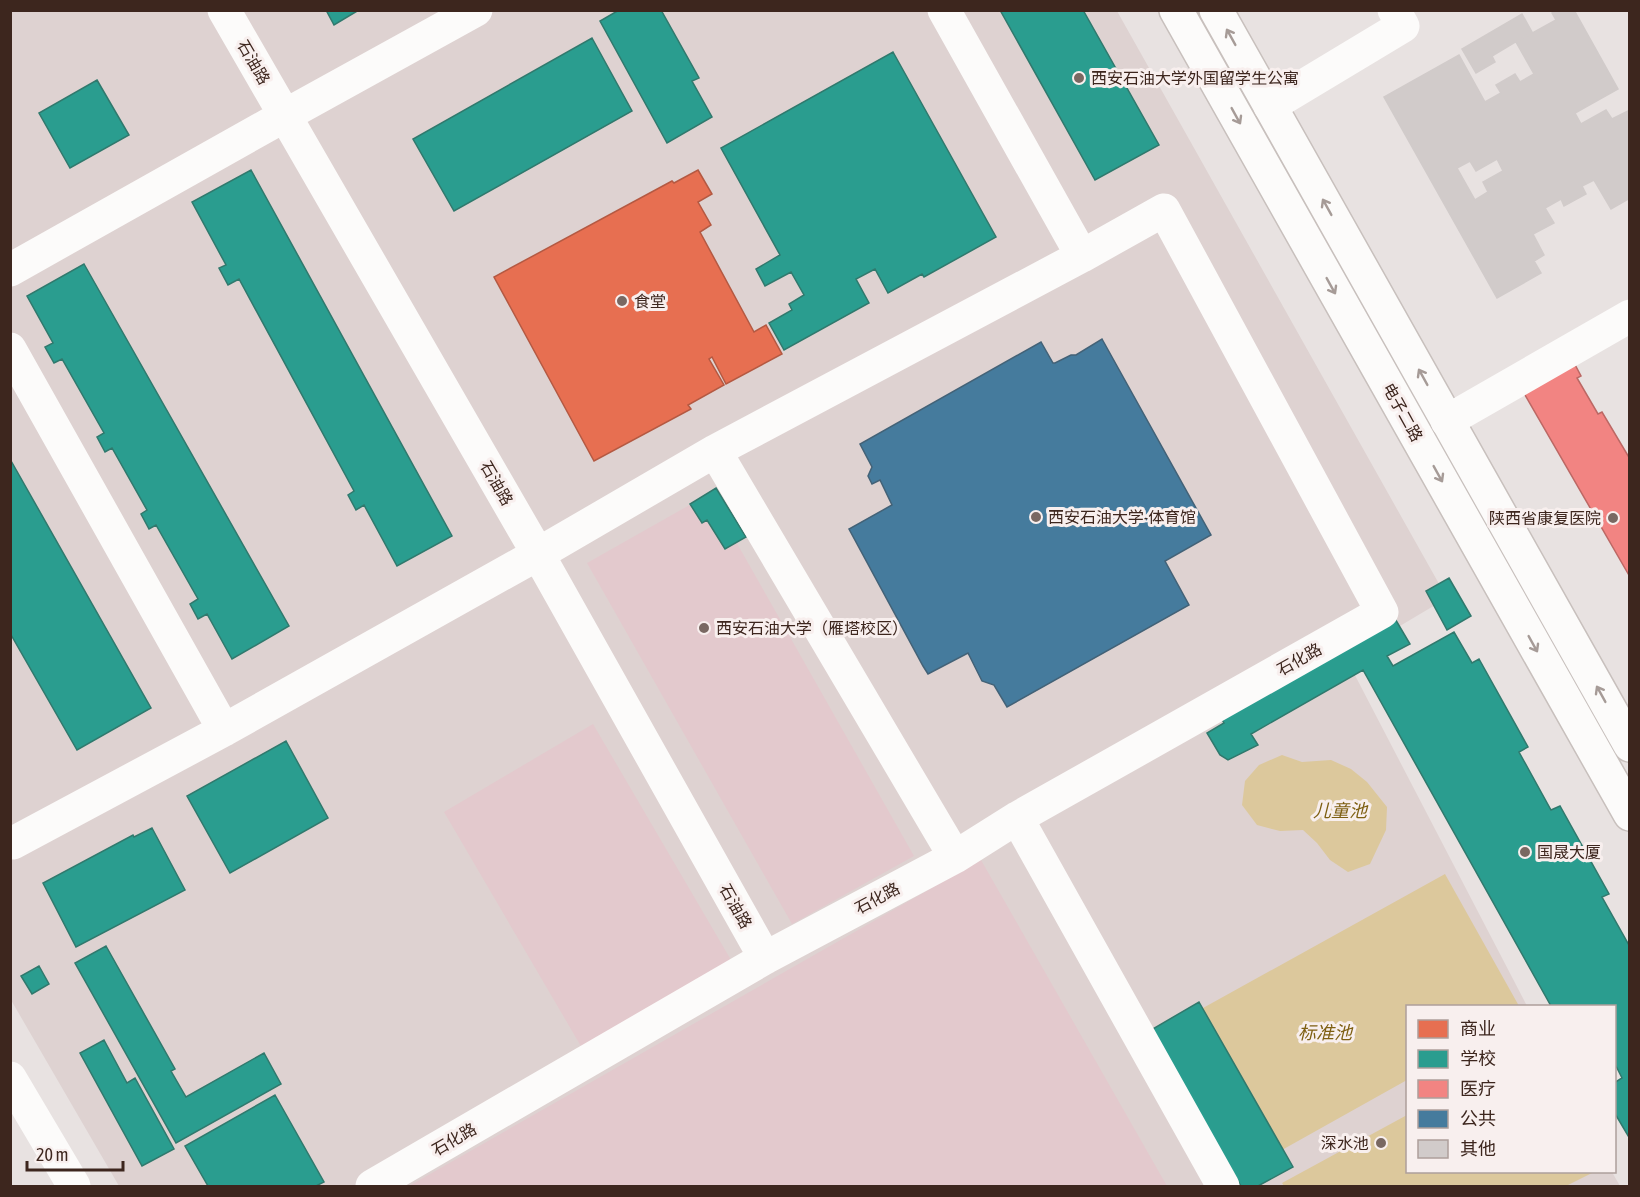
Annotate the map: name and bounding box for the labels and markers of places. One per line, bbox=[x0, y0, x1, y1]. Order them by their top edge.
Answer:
place label: 西安石油大学外国留学生公寓 bbox=[1091, 69, 1299, 87]
marker: 西安石油大学外国留学生公寓 bbox=[1072, 71, 1086, 85]
place label: 食堂 bbox=[634, 292, 666, 310]
marker: 食堂 bbox=[615, 294, 629, 308]
place label: 西安石油大学-体育馆 bbox=[1048, 508, 1196, 526]
place label: 陕西省康复医院 bbox=[1489, 509, 1601, 527]
marker: 西安石油大学-体育馆 bbox=[1029, 510, 1043, 524]
marker: 陕西省康复医院 bbox=[1606, 511, 1620, 525]
place label: 西安石油大学（雁塔校区） bbox=[716, 619, 908, 637]
marker: 西安石油大学（雁塔校区） bbox=[697, 621, 711, 635]
place label: 国晟大厦 bbox=[1537, 843, 1601, 861]
marker: 国晟大厦 bbox=[1518, 845, 1532, 859]
place label: 深水池 bbox=[1321, 1134, 1369, 1152]
marker: 深水池 bbox=[1374, 1136, 1388, 1150]

